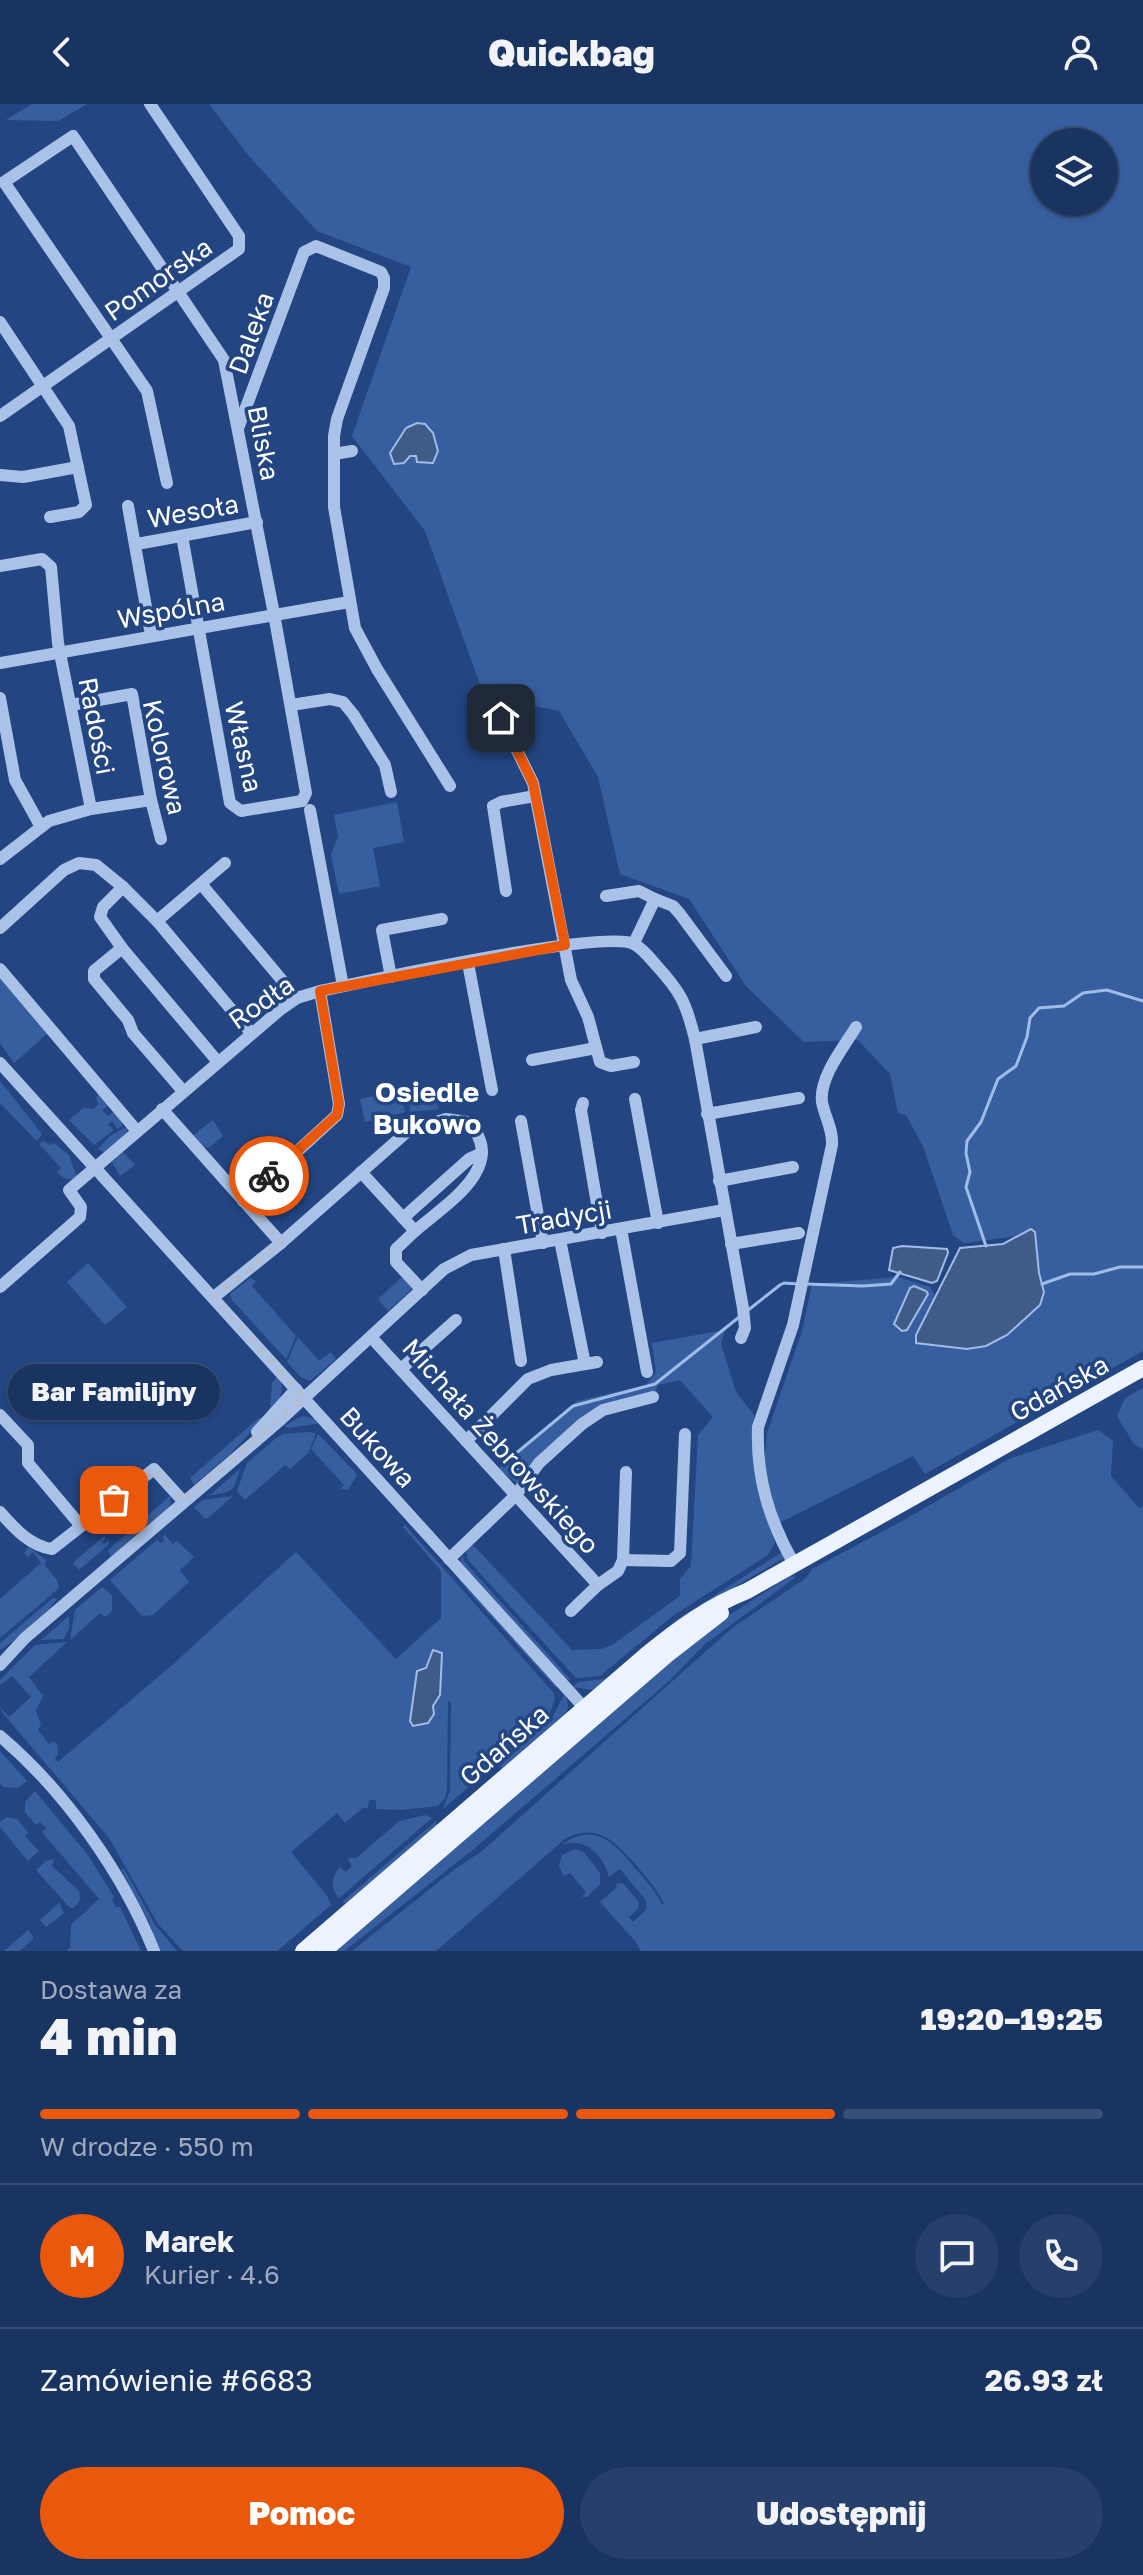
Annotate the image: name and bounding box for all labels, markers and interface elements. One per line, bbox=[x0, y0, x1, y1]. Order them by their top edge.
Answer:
icon: back bbox=[40, 30, 84, 74]
icon: person bbox=[1059, 30, 1103, 74]
text: Quickbag bbox=[488, 31, 655, 74]
map controls bbox=[1030, 128, 1118, 216]
button: layers bbox=[1030, 128, 1118, 216]
street label: Pomorska bbox=[98, 231, 218, 327]
street label: Daleka bbox=[222, 288, 280, 378]
street label: Bliska bbox=[242, 403, 286, 483]
street label: Wesoła bbox=[145, 488, 241, 534]
street label: Wspólna bbox=[115, 585, 227, 635]
street label: Radości bbox=[72, 675, 122, 777]
pin bbox=[467, 684, 535, 752]
street label: Kolorowa bbox=[137, 696, 193, 818]
icon: home bbox=[479, 696, 523, 740]
street label: Własna bbox=[219, 698, 269, 796]
street label: Rodła bbox=[222, 968, 300, 1036]
district label: Osiedle Bukowo bbox=[373, 1075, 481, 1140]
courier bbox=[229, 1136, 309, 1216]
icon: bike bbox=[247, 1154, 291, 1198]
street label: Tradycji bbox=[514, 1193, 614, 1241]
street label: Michała Żebrowskiego bbox=[396, 1332, 606, 1560]
street label: Gdańska bbox=[1004, 1348, 1114, 1428]
callout: Bar Familijny bbox=[8, 1364, 220, 1420]
text: Bar Familijny bbox=[31, 1376, 197, 1407]
street label: Bukowa bbox=[334, 1400, 422, 1494]
pin bbox=[80, 1466, 148, 1534]
icon: bag bbox=[92, 1478, 136, 1522]
street label: Gdańska bbox=[453, 1698, 555, 1792]
text: Dostawa za bbox=[40, 1974, 182, 2005]
text: 19:20–19:25 bbox=[921, 2001, 1103, 2037]
text: 4 min bbox=[40, 2004, 178, 2066]
text: W drodze · 550 m bbox=[40, 2131, 254, 2162]
button: chat bbox=[915, 2214, 999, 2298]
button: phone bbox=[1019, 2214, 1103, 2298]
text: Marek bbox=[144, 2223, 234, 2259]
text: M bbox=[69, 2238, 95, 2274]
text: Kurier · 4.6 bbox=[144, 2259, 280, 2290]
text: Zamówienie #6683 bbox=[40, 2362, 313, 2398]
text: 26.93 zł bbox=[985, 2362, 1103, 2398]
button: Pomoc bbox=[40, 2467, 564, 2559]
button: Udostępnij bbox=[580, 2467, 1103, 2559]

